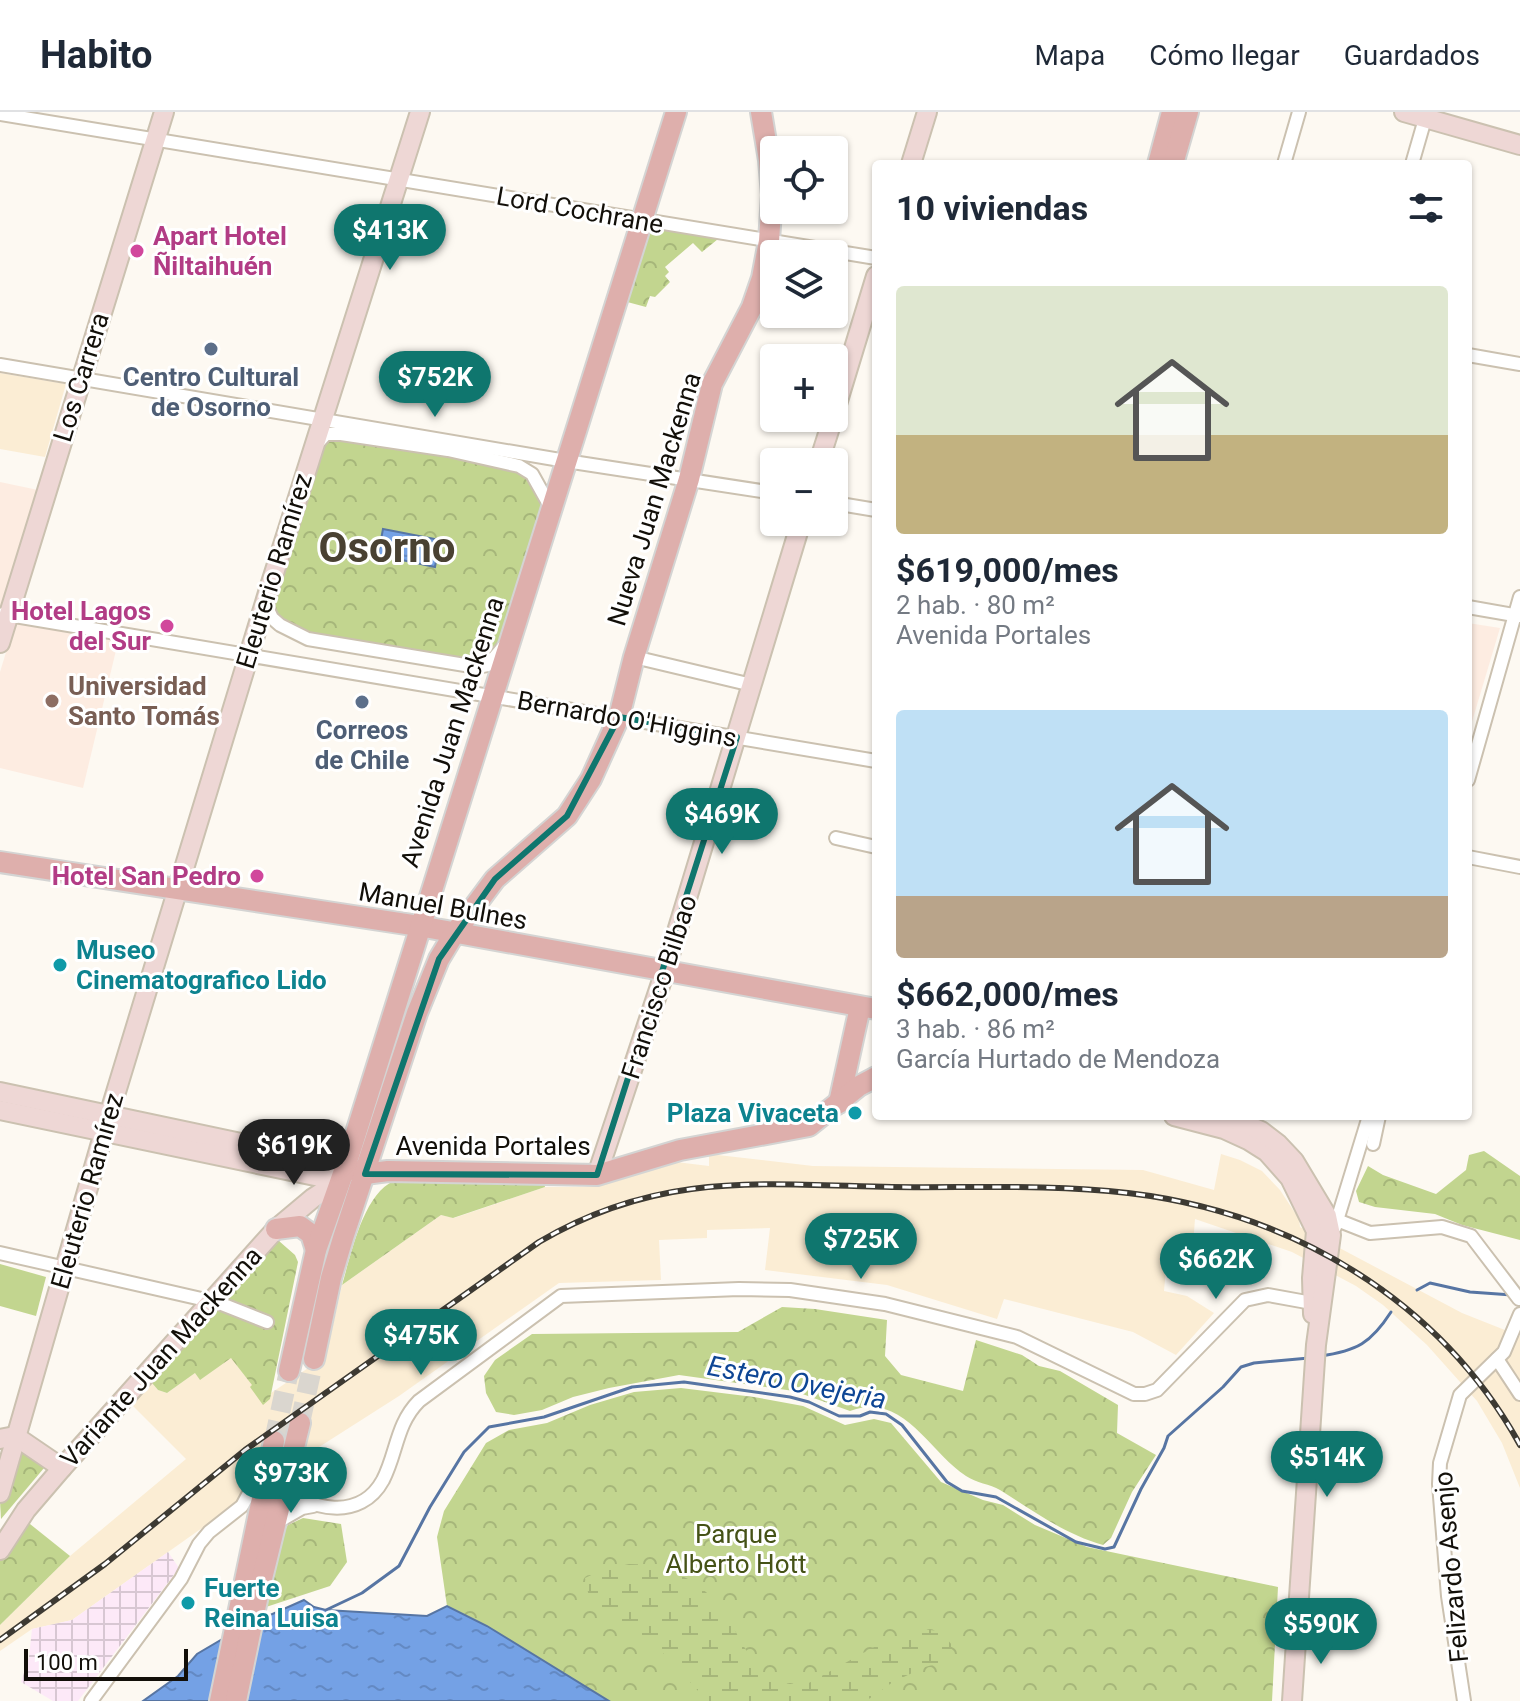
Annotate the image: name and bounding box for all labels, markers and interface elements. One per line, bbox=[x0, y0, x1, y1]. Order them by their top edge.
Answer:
text: Habito bbox=[40, 33, 152, 77]
text: Mapa bbox=[1035, 39, 1105, 72]
text: Cómo llegar bbox=[1149, 39, 1300, 72]
text: Guardados bbox=[1344, 39, 1480, 72]
map controls bbox=[760, 136, 848, 536]
button: locate bbox=[760, 136, 848, 224]
street label: Lord Cochrane bbox=[494, 181, 666, 239]
icon: filters bbox=[1404, 186, 1448, 230]
text: 10 viviendas bbox=[896, 188, 1088, 228]
pin: $413K bbox=[334, 204, 446, 272]
text: $413K bbox=[352, 215, 428, 245]
place label: Apart Hotel Ñiltaihuén bbox=[153, 221, 287, 281]
button: layers bbox=[760, 240, 848, 328]
marker: Apart Hotel Ñiltaihuén bbox=[128, 242, 146, 260]
street label: Los Carrera bbox=[47, 309, 115, 445]
icon: home bbox=[1100, 338, 1244, 482]
marker: Centro Cultural de Osorno bbox=[202, 340, 220, 358]
button: + bbox=[760, 344, 848, 432]
pin: $752K bbox=[379, 351, 491, 419]
place label: Centro Cultural de Osorno bbox=[123, 362, 299, 422]
text: $752K bbox=[397, 362, 473, 392]
street label: Nueva Juan Mackenna bbox=[601, 369, 707, 629]
button: − bbox=[760, 448, 848, 536]
street label: Eleuterio Ramírez bbox=[230, 470, 318, 672]
district label: Osorno bbox=[319, 523, 455, 572]
text: $619,000/mes bbox=[896, 550, 1119, 590]
text: 2 hab. · 80 m² bbox=[896, 590, 1055, 620]
street label: Avenida Juan Mackenna bbox=[394, 593, 510, 871]
place label: Hotel Lagos del Sur bbox=[11, 596, 151, 656]
marker: Hotel Lagos del Sur bbox=[158, 617, 176, 635]
text: Avenida Portales bbox=[896, 620, 1091, 650]
place label: Universidad Santo Tomás bbox=[68, 671, 220, 731]
street label: Bernardo O'Higgins bbox=[515, 685, 739, 753]
marker: Universidad Santo Tomás bbox=[43, 692, 61, 710]
marker: Correos de Chile bbox=[353, 693, 371, 711]
place label: Correos de Chile bbox=[315, 715, 409, 775]
icon: home bbox=[1100, 762, 1244, 906]
pin: $469K bbox=[666, 788, 778, 856]
text: $469K bbox=[684, 799, 760, 829]
place label: Hotel San Pedro bbox=[52, 861, 241, 891]
marker: Hotel San Pedro bbox=[248, 867, 266, 885]
street label: Manuel Bulnes bbox=[356, 876, 530, 936]
street label: Francisco Bilbao bbox=[615, 891, 703, 1083]
place label: Museo Cinematografico Lido bbox=[76, 935, 327, 995]
marker: Museo Cinematografico Lido bbox=[51, 956, 69, 974]
text: $662,000/mes bbox=[896, 974, 1119, 1014]
text: 3 hab. · 86 m² bbox=[896, 1014, 1055, 1044]
text: García Hurtado de Mendoza bbox=[896, 1044, 1220, 1074]
street label: Eleuterio Ramírez bbox=[45, 1089, 129, 1293]
place label: Plaza Vivaceta bbox=[667, 1098, 839, 1128]
marker: Plaza Vivaceta bbox=[846, 1104, 864, 1122]
pin: $619K bbox=[238, 1119, 350, 1187]
text: $619K bbox=[256, 1130, 332, 1160]
street label: Avenida Portales bbox=[395, 1131, 591, 1161]
pin: $725K bbox=[805, 1213, 917, 1281]
text: $725K bbox=[823, 1224, 899, 1254]
pin: $662K bbox=[1160, 1233, 1272, 1301]
street label: Variante Juan Mackenna bbox=[54, 1241, 268, 1473]
text: $662K bbox=[1178, 1244, 1254, 1274]
pin: $475K bbox=[365, 1309, 477, 1377]
text: $475K bbox=[383, 1320, 459, 1350]
water label: Estero Ovejeria bbox=[705, 1349, 889, 1416]
pin: $514K bbox=[1271, 1431, 1383, 1499]
text: $514K bbox=[1289, 1442, 1365, 1472]
pin: $973K bbox=[235, 1447, 347, 1515]
text: $973K bbox=[253, 1458, 329, 1488]
street label: Felizardo Asenjo bbox=[1428, 1470, 1474, 1664]
park label: Parque Alberto Hott bbox=[665, 1519, 807, 1579]
place label: Fuerte Reina Luisa bbox=[204, 1573, 339, 1633]
marker: Fuerte Reina Luisa bbox=[179, 1594, 197, 1612]
pin: $590K bbox=[1265, 1598, 1377, 1666]
text: $590K bbox=[1283, 1609, 1359, 1639]
scale bar bbox=[24, 1645, 188, 1681]
text: 100 m bbox=[36, 1650, 98, 1675]

